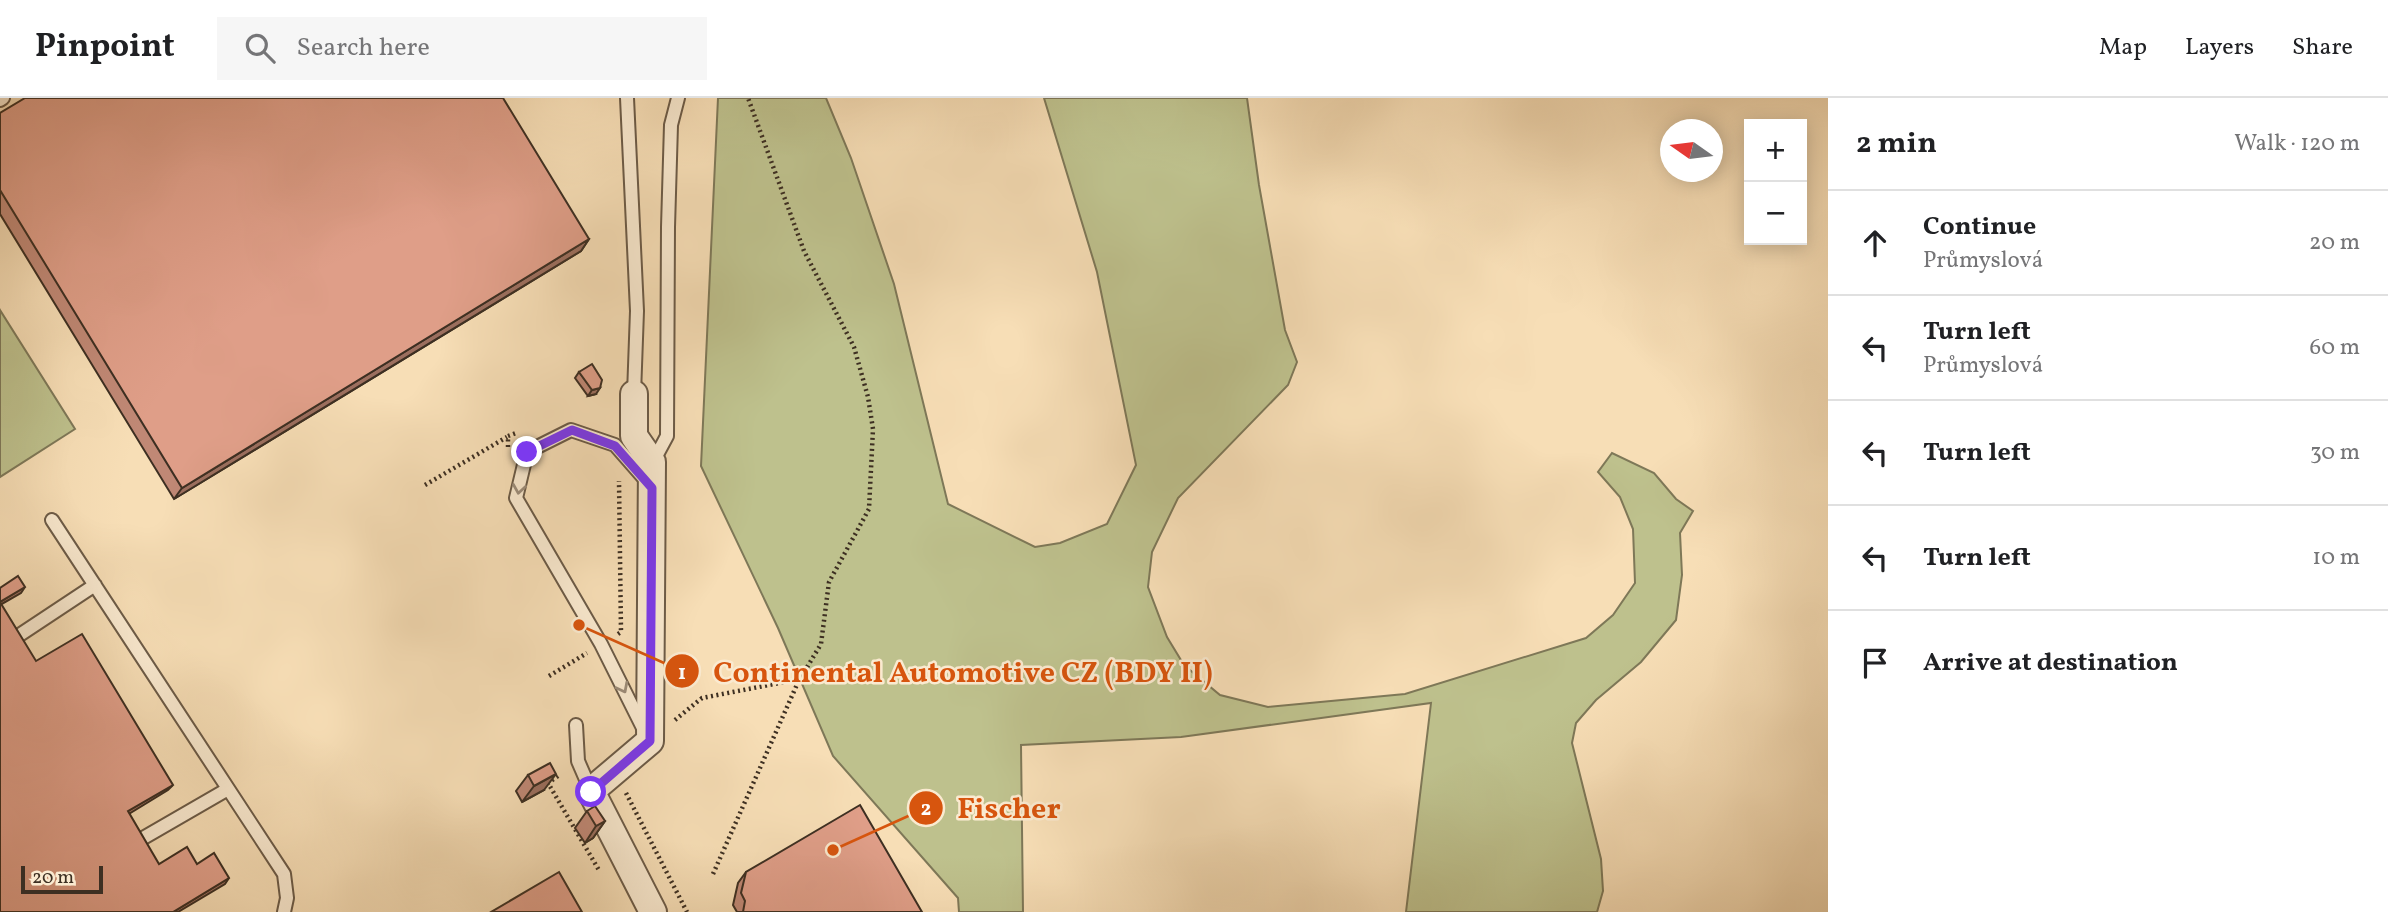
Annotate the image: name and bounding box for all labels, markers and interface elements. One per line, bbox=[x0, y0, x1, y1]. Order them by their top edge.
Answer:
search box bbox=[217, 17, 707, 80]
text: Pinpoint bbox=[35, 25, 175, 71]
icon: search bbox=[241, 29, 279, 67]
text: Search here bbox=[297, 30, 430, 66]
text: Map bbox=[2099, 31, 2147, 65]
text: Layers bbox=[2185, 31, 2254, 65]
text: Share bbox=[2292, 31, 2353, 65]
north arrow bbox=[1660, 119, 1723, 182]
map controls bbox=[1744, 119, 1807, 245]
button: + bbox=[1744, 119, 1807, 182]
text: 2 min bbox=[1856, 123, 1937, 165]
text: Walk · 120 m bbox=[2234, 128, 2360, 160]
button: − bbox=[1744, 182, 1807, 245]
text: Continue bbox=[1923, 209, 2036, 245]
icon: ahead bbox=[1856, 224, 1894, 262]
text: 20 m bbox=[2309, 227, 2360, 259]
text: Průmyslová bbox=[1923, 245, 2043, 277]
text: Turn left bbox=[1923, 314, 2031, 350]
icon: left bbox=[1856, 329, 1894, 367]
text: 60 m bbox=[2310, 332, 2360, 364]
text: Průmyslová bbox=[1923, 350, 2043, 382]
icon: left bbox=[1856, 434, 1894, 472]
text: Turn left bbox=[1923, 435, 2031, 471]
route end bbox=[511, 436, 542, 467]
text: 30 m bbox=[2310, 437, 2360, 469]
one-way arrow bbox=[512, 483, 527, 495]
icon: left bbox=[1856, 539, 1894, 577]
text: Turn left bbox=[1923, 540, 2031, 576]
text: 10 m bbox=[2312, 542, 2360, 574]
icon: arrive bbox=[1856, 644, 1894, 682]
text: Arrive at destination bbox=[1923, 645, 2178, 681]
callout: Continental Automotive CZ (BDY II) bbox=[664, 646, 1227, 697]
text: Continental Automotive CZ (BDY II) bbox=[713, 653, 1213, 695]
text: 1 bbox=[678, 659, 686, 688]
one-way arrow bbox=[615, 681, 629, 693]
route start bbox=[575, 776, 606, 807]
callout: Fischer bbox=[908, 782, 1075, 833]
text: Fischer bbox=[957, 789, 1061, 831]
text: 2 bbox=[921, 795, 931, 824]
scale bar bbox=[21, 863, 103, 895]
text: 20 m bbox=[32, 865, 74, 891]

